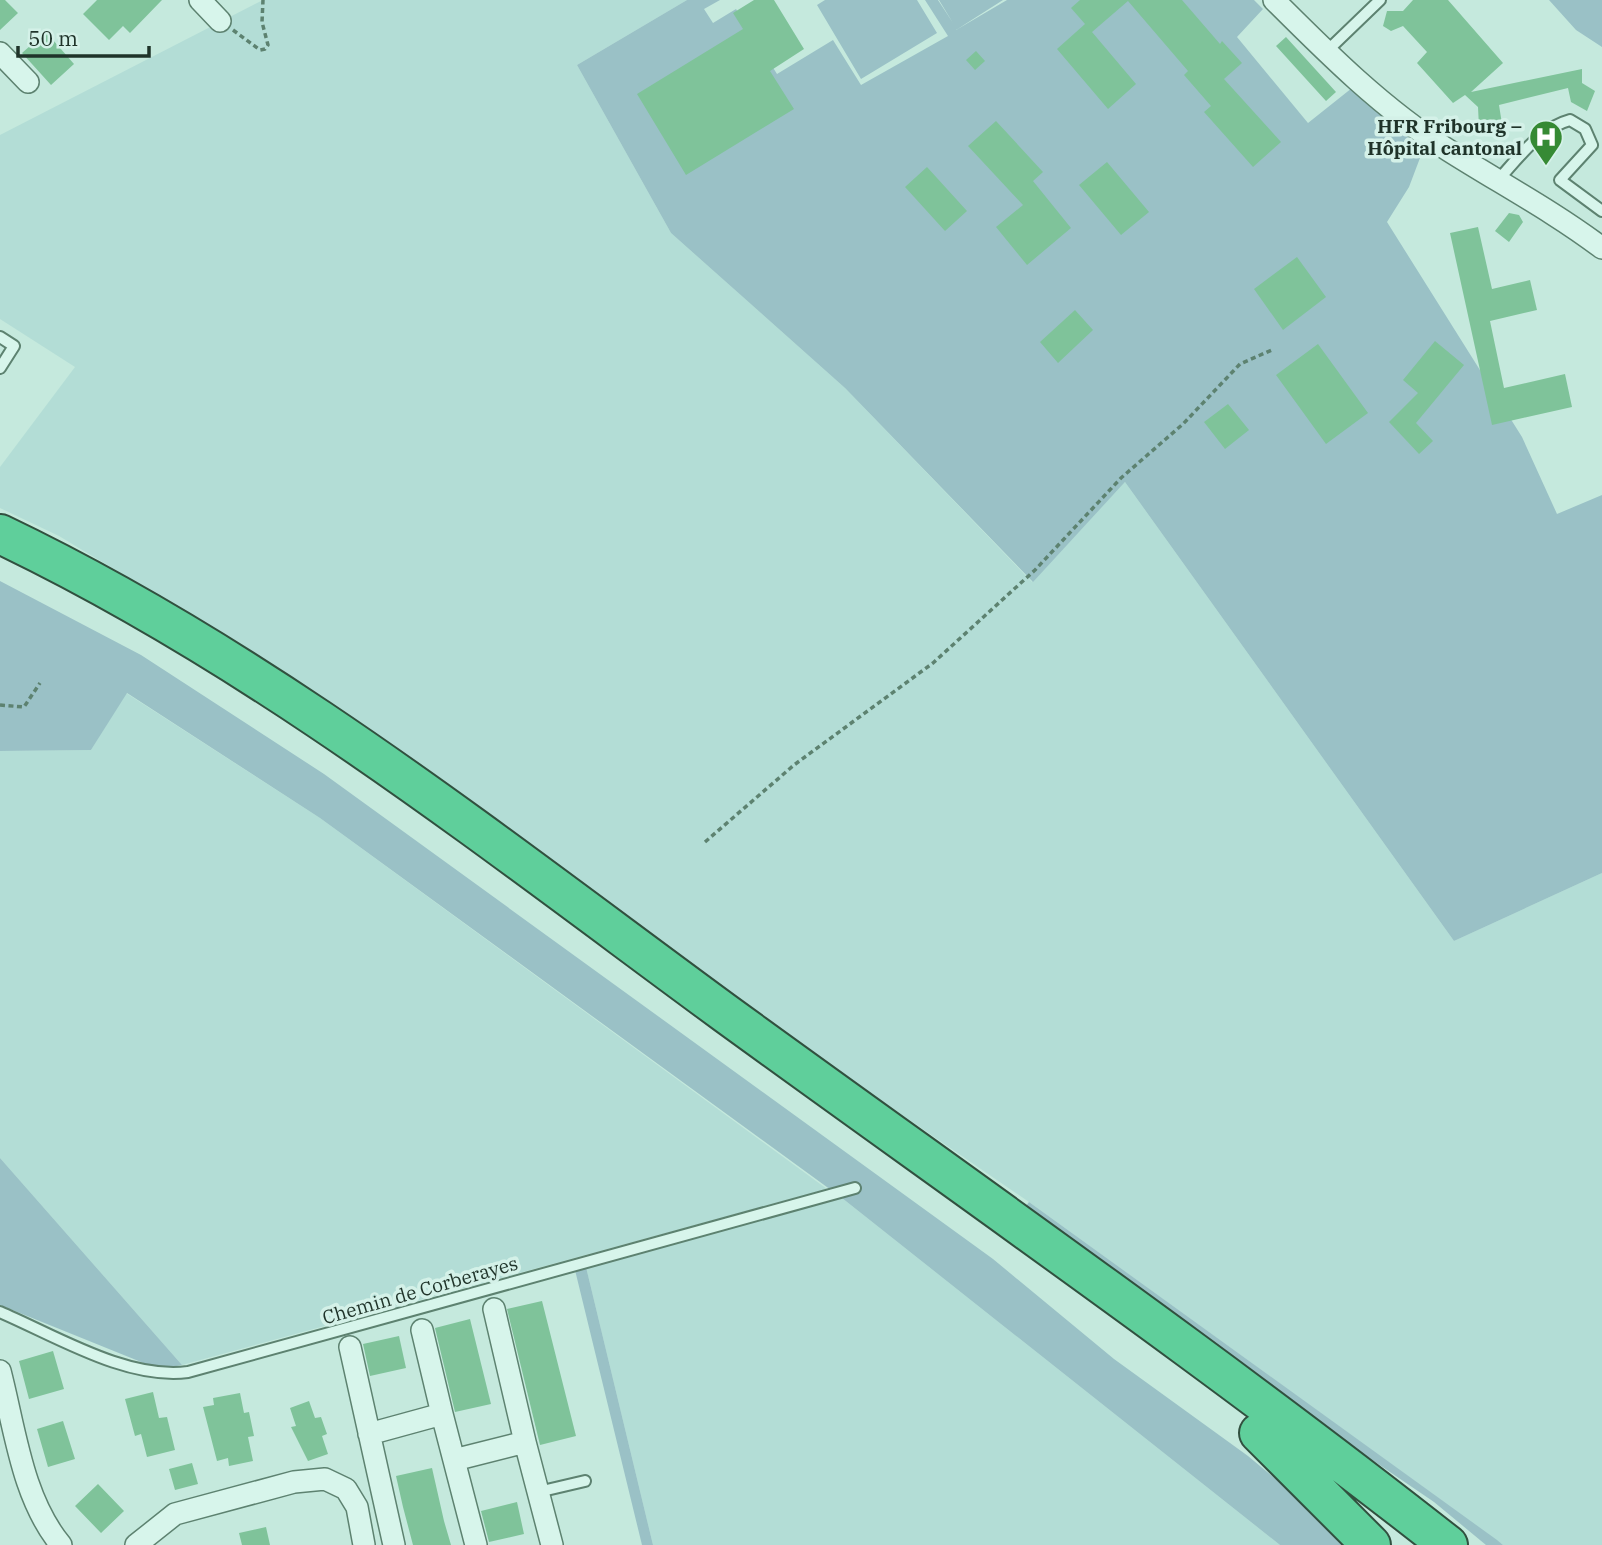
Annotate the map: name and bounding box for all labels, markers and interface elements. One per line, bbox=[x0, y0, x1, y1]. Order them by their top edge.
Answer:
scale bar bbox=[18, 14, 149, 58]
text: 50 m bbox=[28, 24, 78, 52]
place label: HFR Fribourg – Hôpital cantonal bbox=[1367, 114, 1522, 160]
hospital icon: HFR Fribourg – Hôpital cantonal bbox=[1527, 118, 1565, 167]
street label: Chemin de Corberayes bbox=[320, 1251, 520, 1329]

